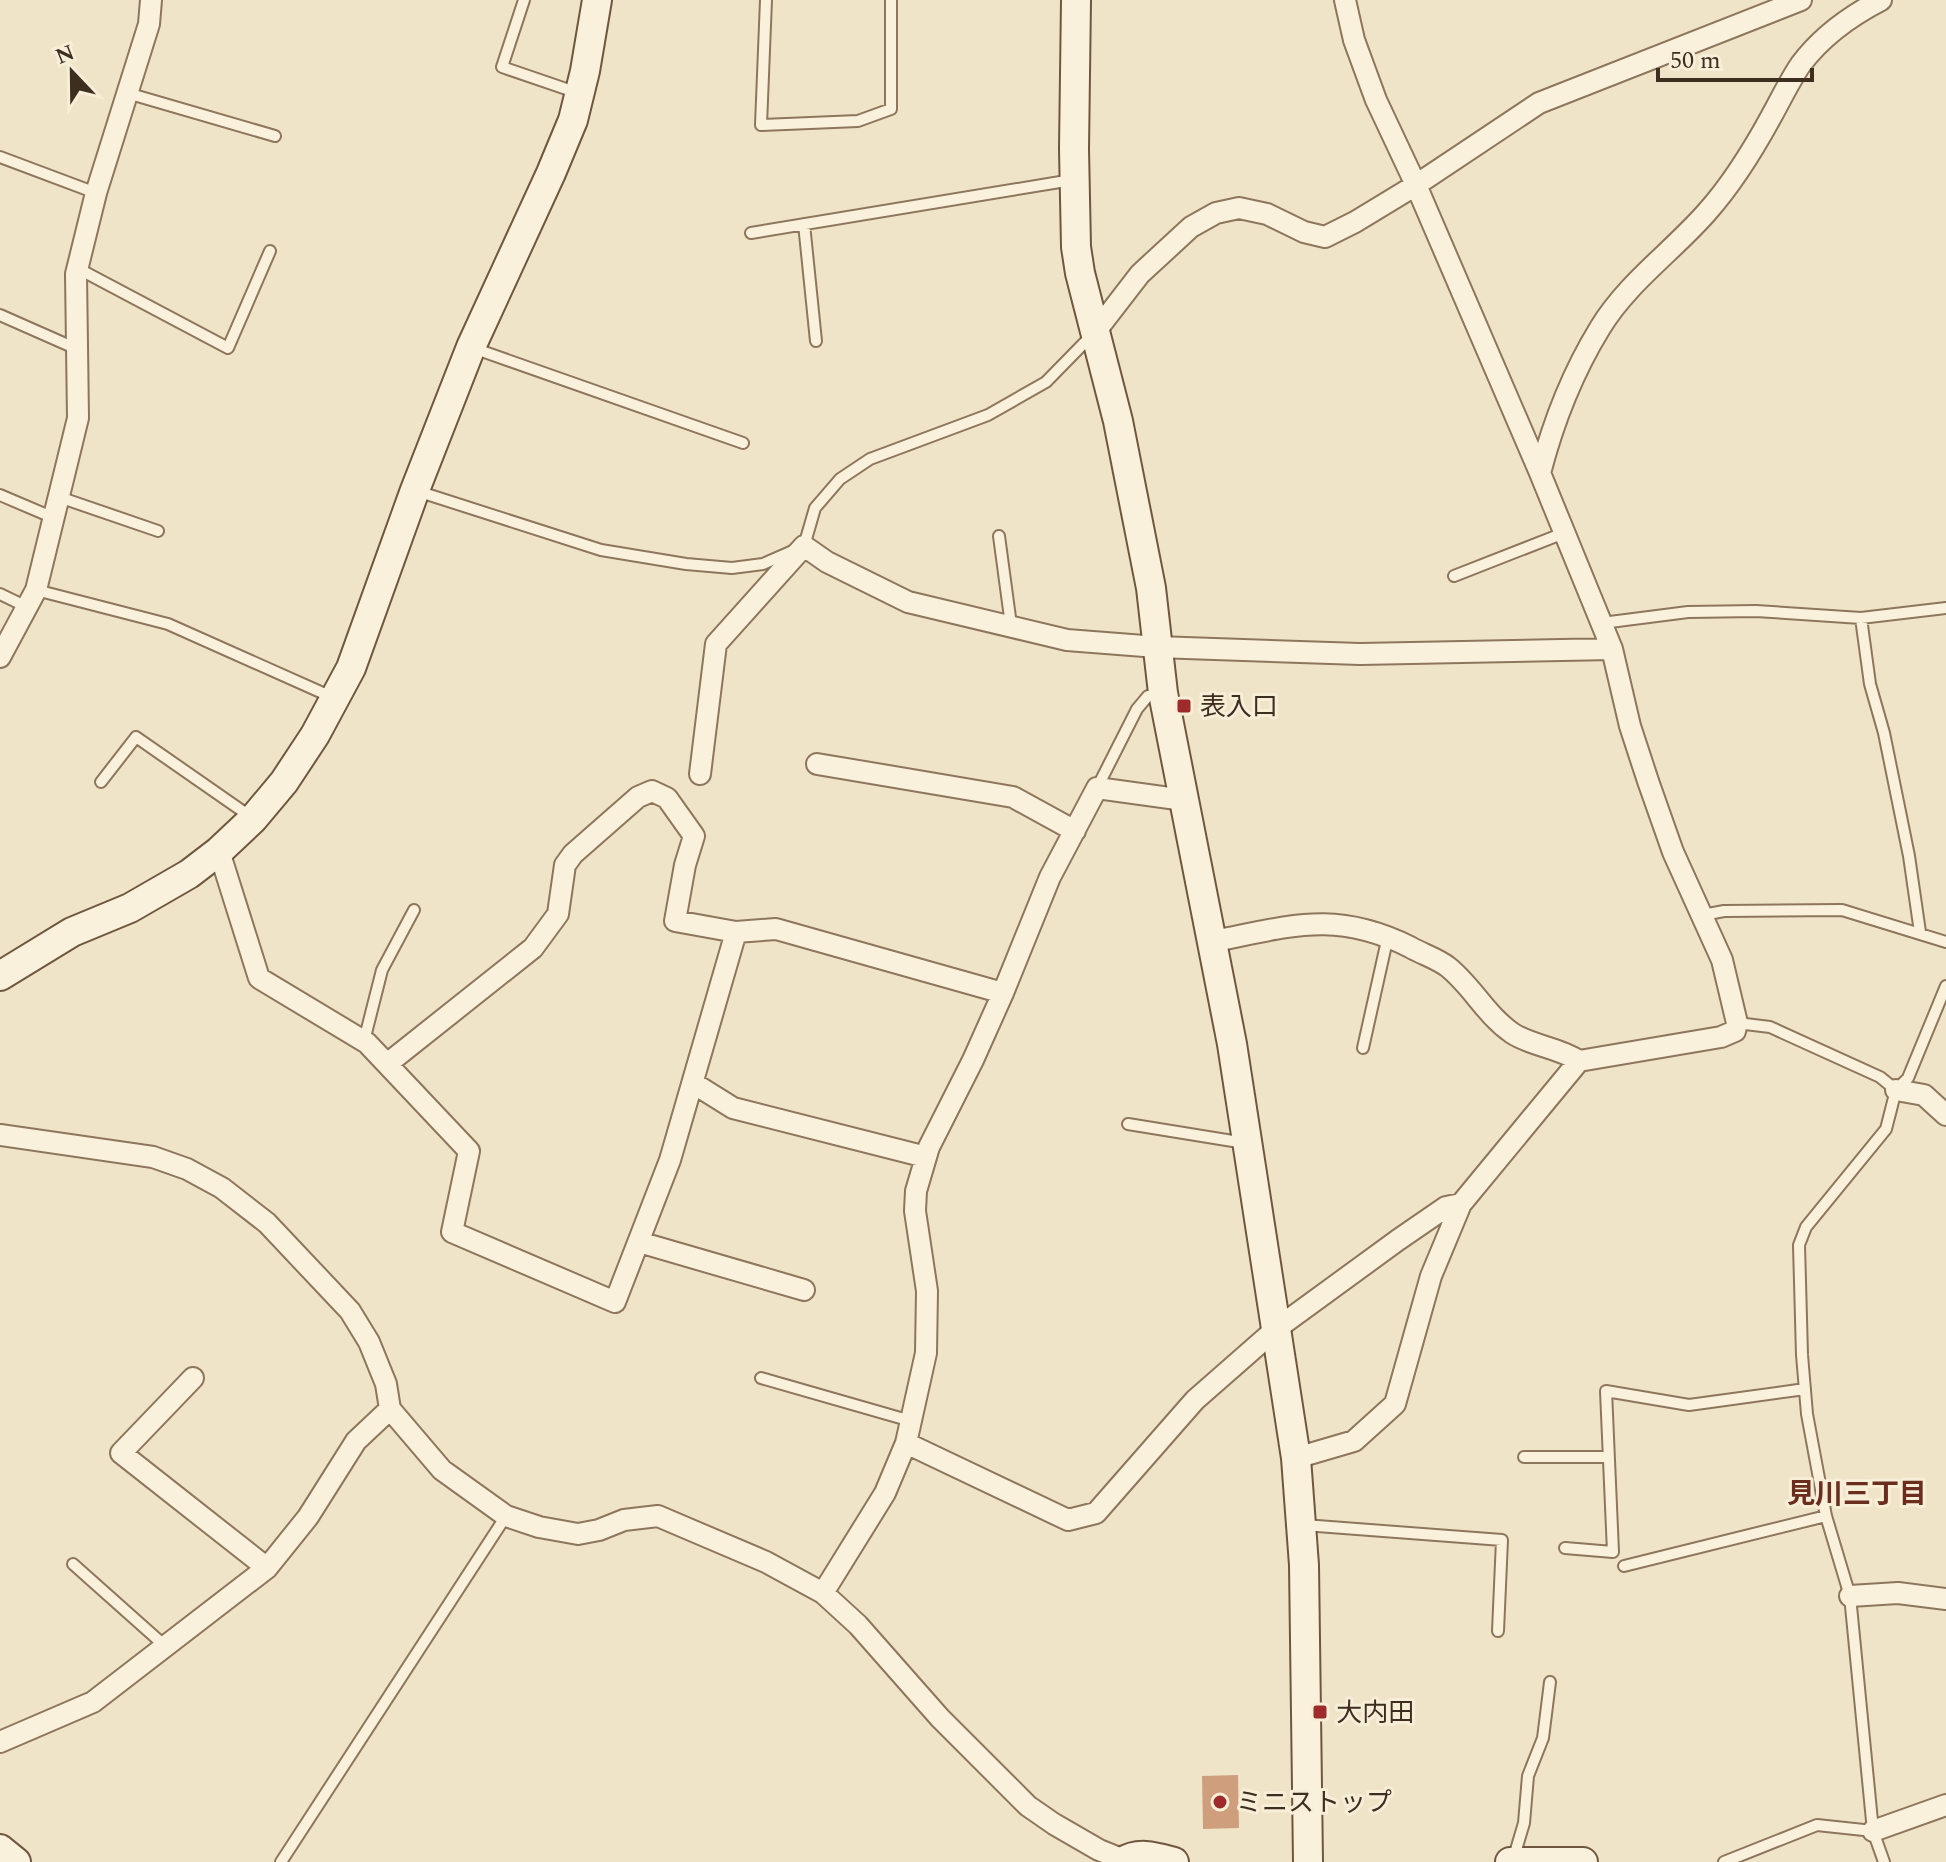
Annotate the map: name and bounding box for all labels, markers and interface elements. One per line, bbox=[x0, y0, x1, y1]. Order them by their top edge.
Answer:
north arrow bbox=[32, 32, 112, 112]
scale bar bbox=[1658, 32, 1812, 82]
text: N bbox=[51, 36, 80, 74]
text: 50 m bbox=[1670, 43, 1721, 79]
place label: 表入口 bbox=[1200, 687, 1278, 727]
marker: 表入口 bbox=[1175, 697, 1193, 715]
district label: 見川三丁目 bbox=[1787, 1473, 1927, 1516]
place label: 大内田 bbox=[1336, 1693, 1414, 1733]
marker: 大内田 bbox=[1311, 1703, 1329, 1721]
place label: ミニストップ bbox=[1236, 1783, 1392, 1823]
marker: ミニストップ bbox=[1211, 1793, 1229, 1811]

